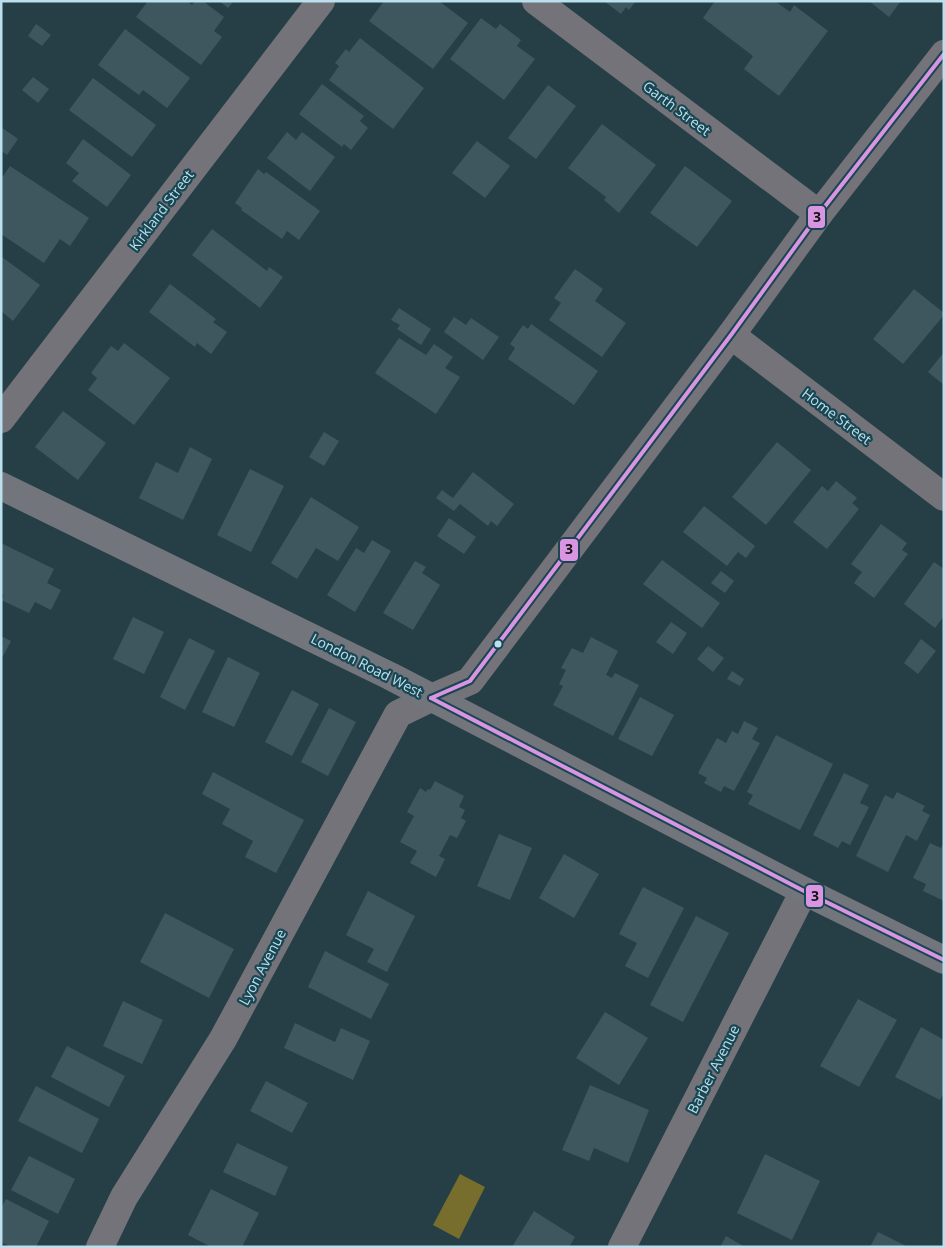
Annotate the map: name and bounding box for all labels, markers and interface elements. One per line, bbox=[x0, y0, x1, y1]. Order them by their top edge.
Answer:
street label: Garth Street bbox=[639, 76, 715, 140]
street label: Kirkland Street bbox=[124, 166, 198, 254]
line badge: 3 bbox=[807, 205, 826, 229]
text: 3 bbox=[813, 207, 821, 226]
street label: Home Street bbox=[798, 384, 876, 448]
line badge: 3 bbox=[559, 538, 579, 562]
text: 3 bbox=[565, 539, 573, 558]
street label: London Road West bbox=[308, 629, 426, 701]
unlabelled marker bbox=[493, 639, 503, 649]
line badge: 3 bbox=[805, 884, 824, 908]
text: 3 bbox=[811, 886, 819, 905]
street label: Lyon Avenue bbox=[234, 925, 290, 1008]
street label: Barber Avenue bbox=[682, 1021, 744, 1117]

